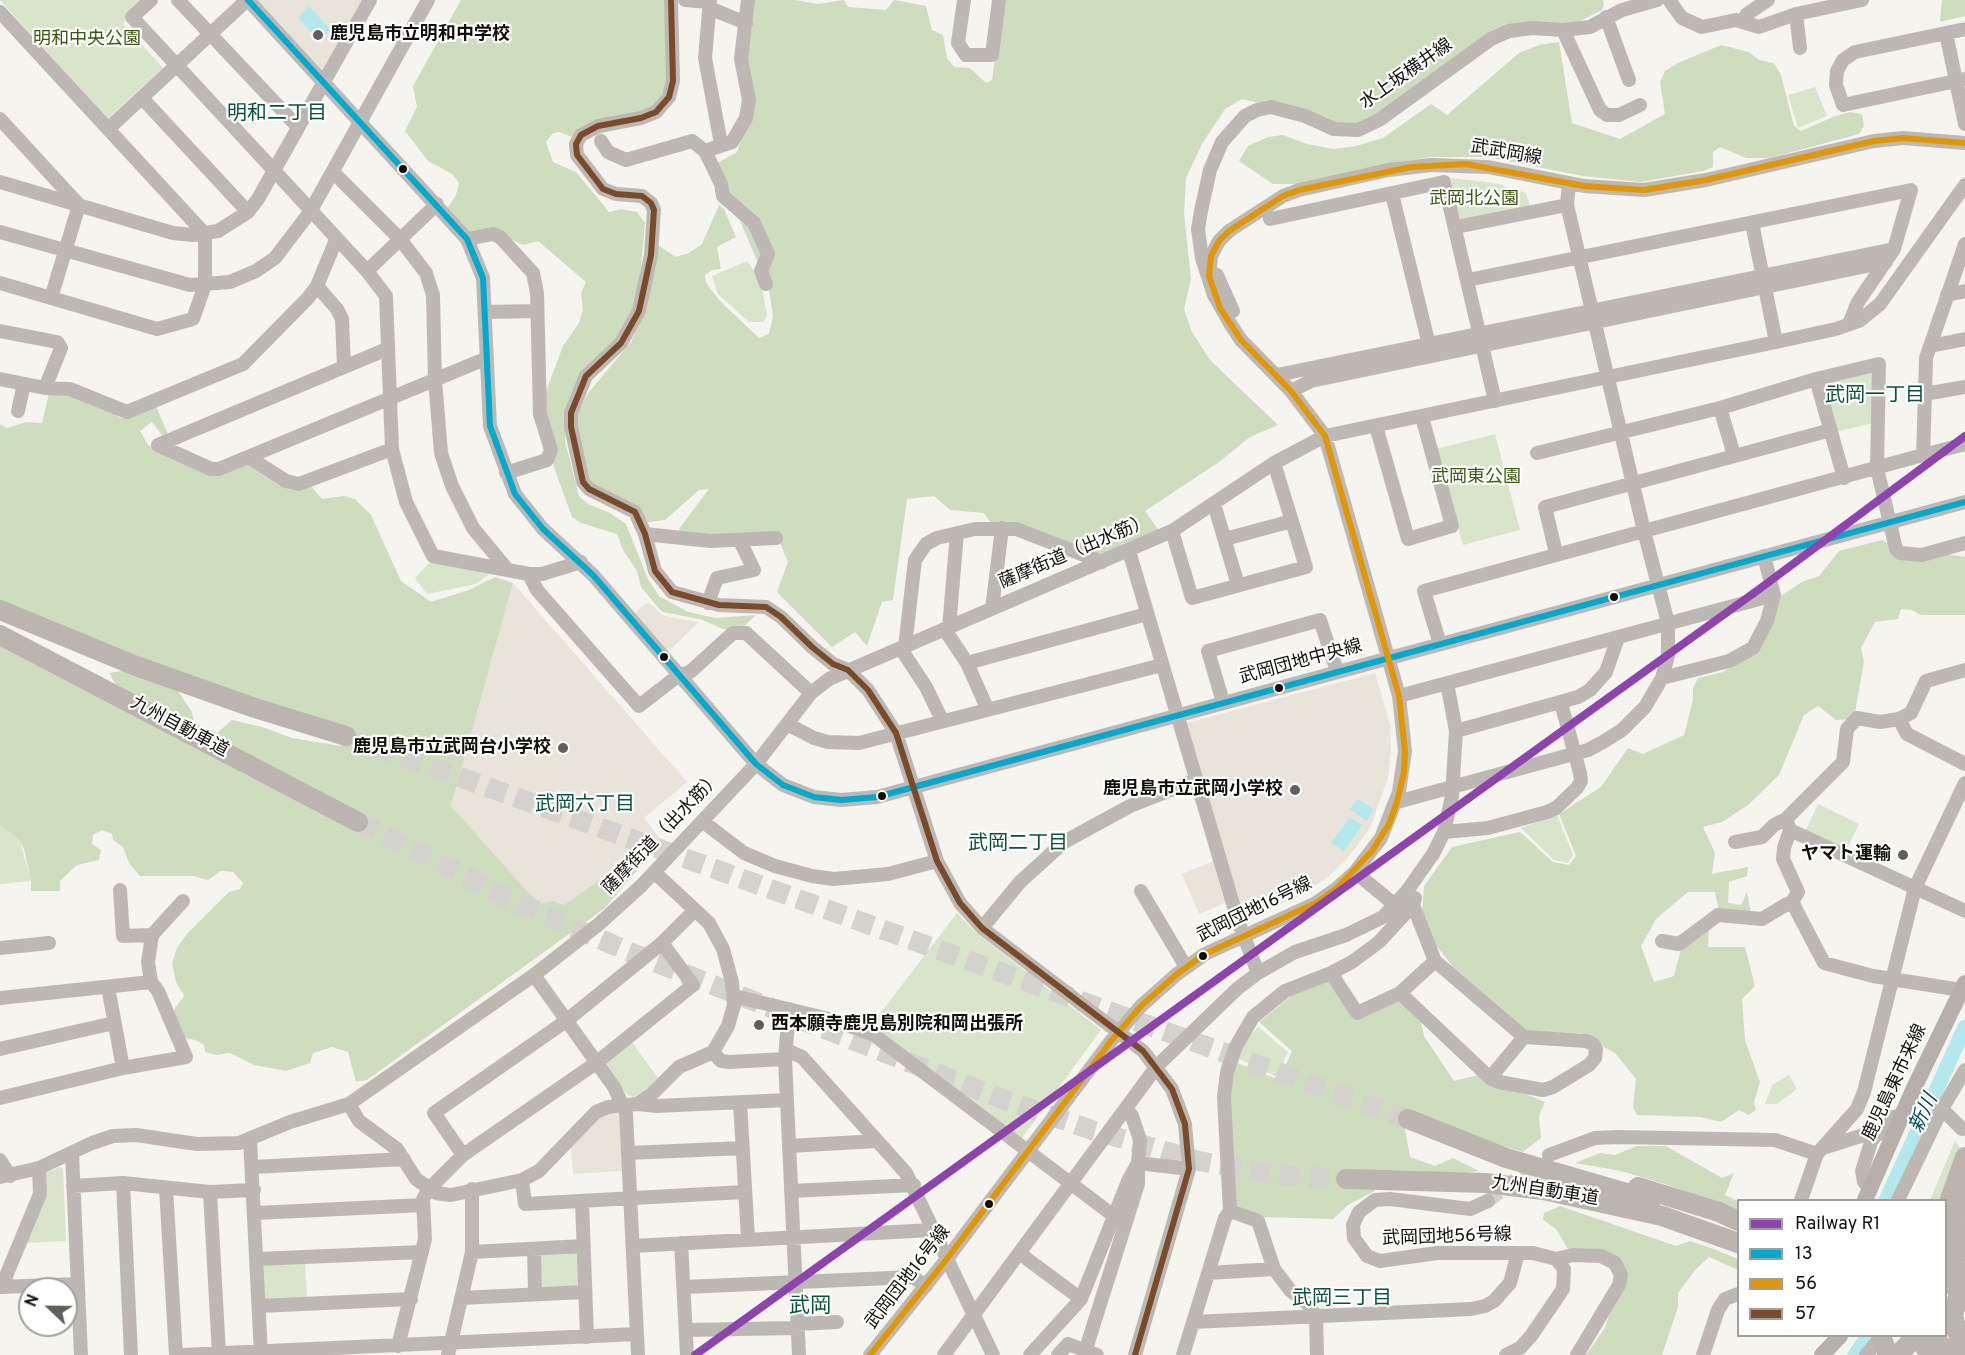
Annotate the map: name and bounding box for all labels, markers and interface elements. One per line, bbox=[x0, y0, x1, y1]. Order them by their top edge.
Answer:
place label: 鹿児島市立明和中学校 bbox=[330, 24, 510, 46]
marker: 鹿児島市立明和中学校 bbox=[311, 28, 325, 42]
park label: 明和中央公園 bbox=[33, 29, 141, 51]
street label: 水上坂横井線 bbox=[1357, 35, 1457, 115]
district label: 明和二丁目 bbox=[227, 103, 327, 127]
street label: 武武岡線 bbox=[1469, 137, 1543, 171]
unlabelled marker bbox=[397, 163, 409, 175]
park label: 武岡北公園 bbox=[1429, 189, 1519, 211]
district label: 武岡一丁目 bbox=[1825, 385, 1925, 409]
park label: 武岡東公園 bbox=[1431, 467, 1521, 489]
street label: 薩摩街道（出水筋） bbox=[996, 511, 1154, 595]
unlabelled marker bbox=[1608, 591, 1620, 603]
street label: 武岡団地中央線 bbox=[1237, 636, 1365, 690]
unlabelled marker bbox=[658, 651, 670, 663]
unlabelled marker bbox=[1273, 682, 1285, 694]
street label: 九州自動車道 bbox=[126, 693, 232, 763]
place label: 鹿児島市立武岡台小学校 bbox=[353, 737, 551, 759]
marker: 鹿児島市立武岡台小学校 bbox=[556, 741, 570, 755]
street label: 薩摩街道（出水筋） bbox=[599, 768, 727, 900]
place label: 鹿児島市立武岡小学校 bbox=[1103, 779, 1283, 801]
marker: 鹿児島市立武岡小学校 bbox=[1288, 783, 1302, 797]
unlabelled marker bbox=[876, 790, 888, 802]
district label: 武岡六丁目 bbox=[535, 794, 635, 818]
district label: 武岡二丁目 bbox=[968, 833, 1068, 857]
place label: ヤマト運輸 bbox=[1801, 844, 1891, 866]
marker: ヤマト運輸 bbox=[1896, 848, 1910, 862]
street label: 武岡団地16号線 bbox=[1194, 874, 1316, 948]
unlabelled marker bbox=[1197, 950, 1209, 962]
place label: 西本願寺鹿児島別院和岡出張所 bbox=[771, 1014, 1023, 1036]
marker: 西本願寺鹿児島別院和岡出張所 bbox=[752, 1018, 766, 1032]
street label: 鹿児島東市来線 bbox=[1860, 1021, 1932, 1145]
water label: 新川 bbox=[1906, 1091, 1944, 1137]
street label: 九州自動車道 bbox=[1490, 1173, 1600, 1211]
unlabelled marker bbox=[983, 1198, 995, 1210]
legend bbox=[1737, 1199, 1947, 1337]
text: Railway R1 bbox=[1795, 1213, 1880, 1236]
street label: 武岡団地16号線 bbox=[862, 1222, 956, 1334]
street label: 武岡団地56号線 bbox=[1382, 1225, 1512, 1251]
text: 13 bbox=[1795, 1243, 1813, 1266]
text: 56 bbox=[1795, 1273, 1817, 1296]
north arrow bbox=[18, 1277, 78, 1337]
district label: 武岡三丁目 bbox=[1292, 1288, 1392, 1312]
text: N bbox=[22, 1292, 45, 1310]
district label: 武岡 bbox=[789, 1295, 831, 1321]
text: 57 bbox=[1795, 1303, 1815, 1326]

